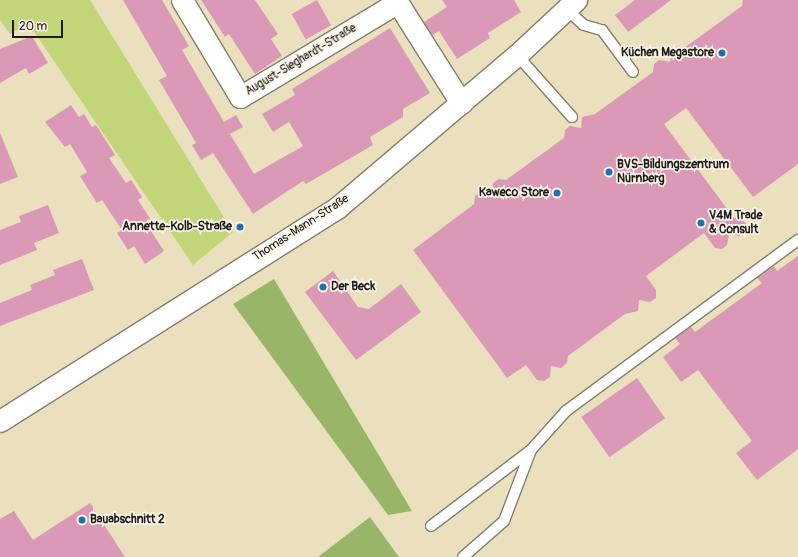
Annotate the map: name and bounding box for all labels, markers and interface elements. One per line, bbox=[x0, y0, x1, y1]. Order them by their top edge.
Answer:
scale bar bbox=[14, 12, 65, 38]
text: 20 m bbox=[19, 19, 47, 34]
street label: August-Sieghardt-Straße bbox=[243, 21, 359, 99]
place label: Küchen Megastore bbox=[621, 46, 714, 60]
marker: Küchen Megastore bbox=[717, 48, 727, 58]
place label: BVS-Bildungszentrum Nürnberg bbox=[617, 158, 729, 186]
marker: BVS-Bildungszentrum Nürnberg bbox=[604, 167, 614, 177]
place label: Kaweco Store bbox=[479, 186, 549, 200]
marker: Kaweco Store bbox=[552, 188, 562, 198]
street label: Thomas-Mann-Straße bbox=[250, 192, 352, 264]
place label: V4M Trade & Consult bbox=[709, 209, 762, 237]
marker: V4M Trade & Consult bbox=[696, 218, 706, 228]
place label: Annette-Kolb-Straße bbox=[122, 220, 232, 234]
marker: Annette-Kolb-Straße bbox=[235, 222, 245, 232]
place label: Der Beck bbox=[331, 280, 375, 294]
marker: Der Beck bbox=[318, 282, 328, 292]
place label: Bauabschnitt 2 bbox=[90, 513, 165, 527]
marker: Bauabschnitt 2 bbox=[77, 515, 87, 525]

